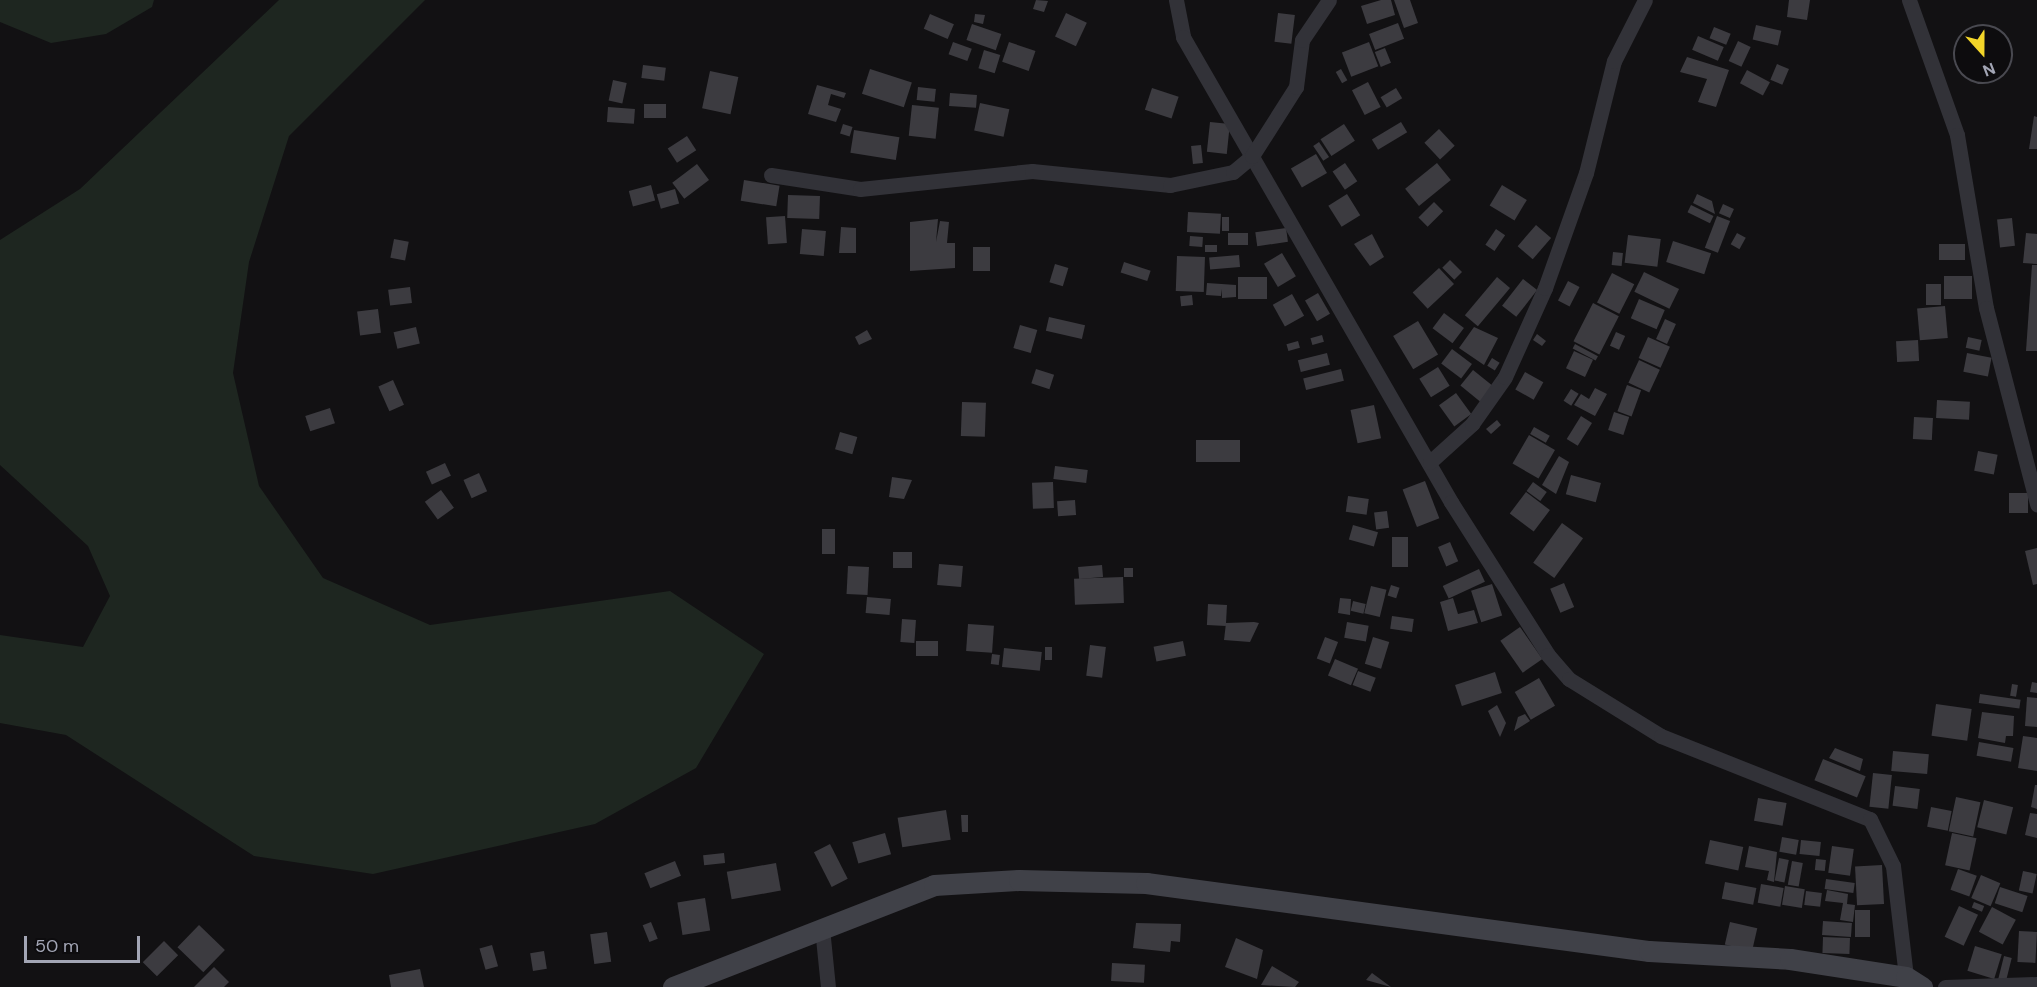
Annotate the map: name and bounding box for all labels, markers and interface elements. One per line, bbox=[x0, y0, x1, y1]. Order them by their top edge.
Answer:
north arrow bbox=[1953, 24, 2013, 84]
text: N bbox=[1980, 58, 1998, 81]
scale bar bbox=[27, 924, 142, 962]
text: 50 m bbox=[35, 934, 79, 958]

